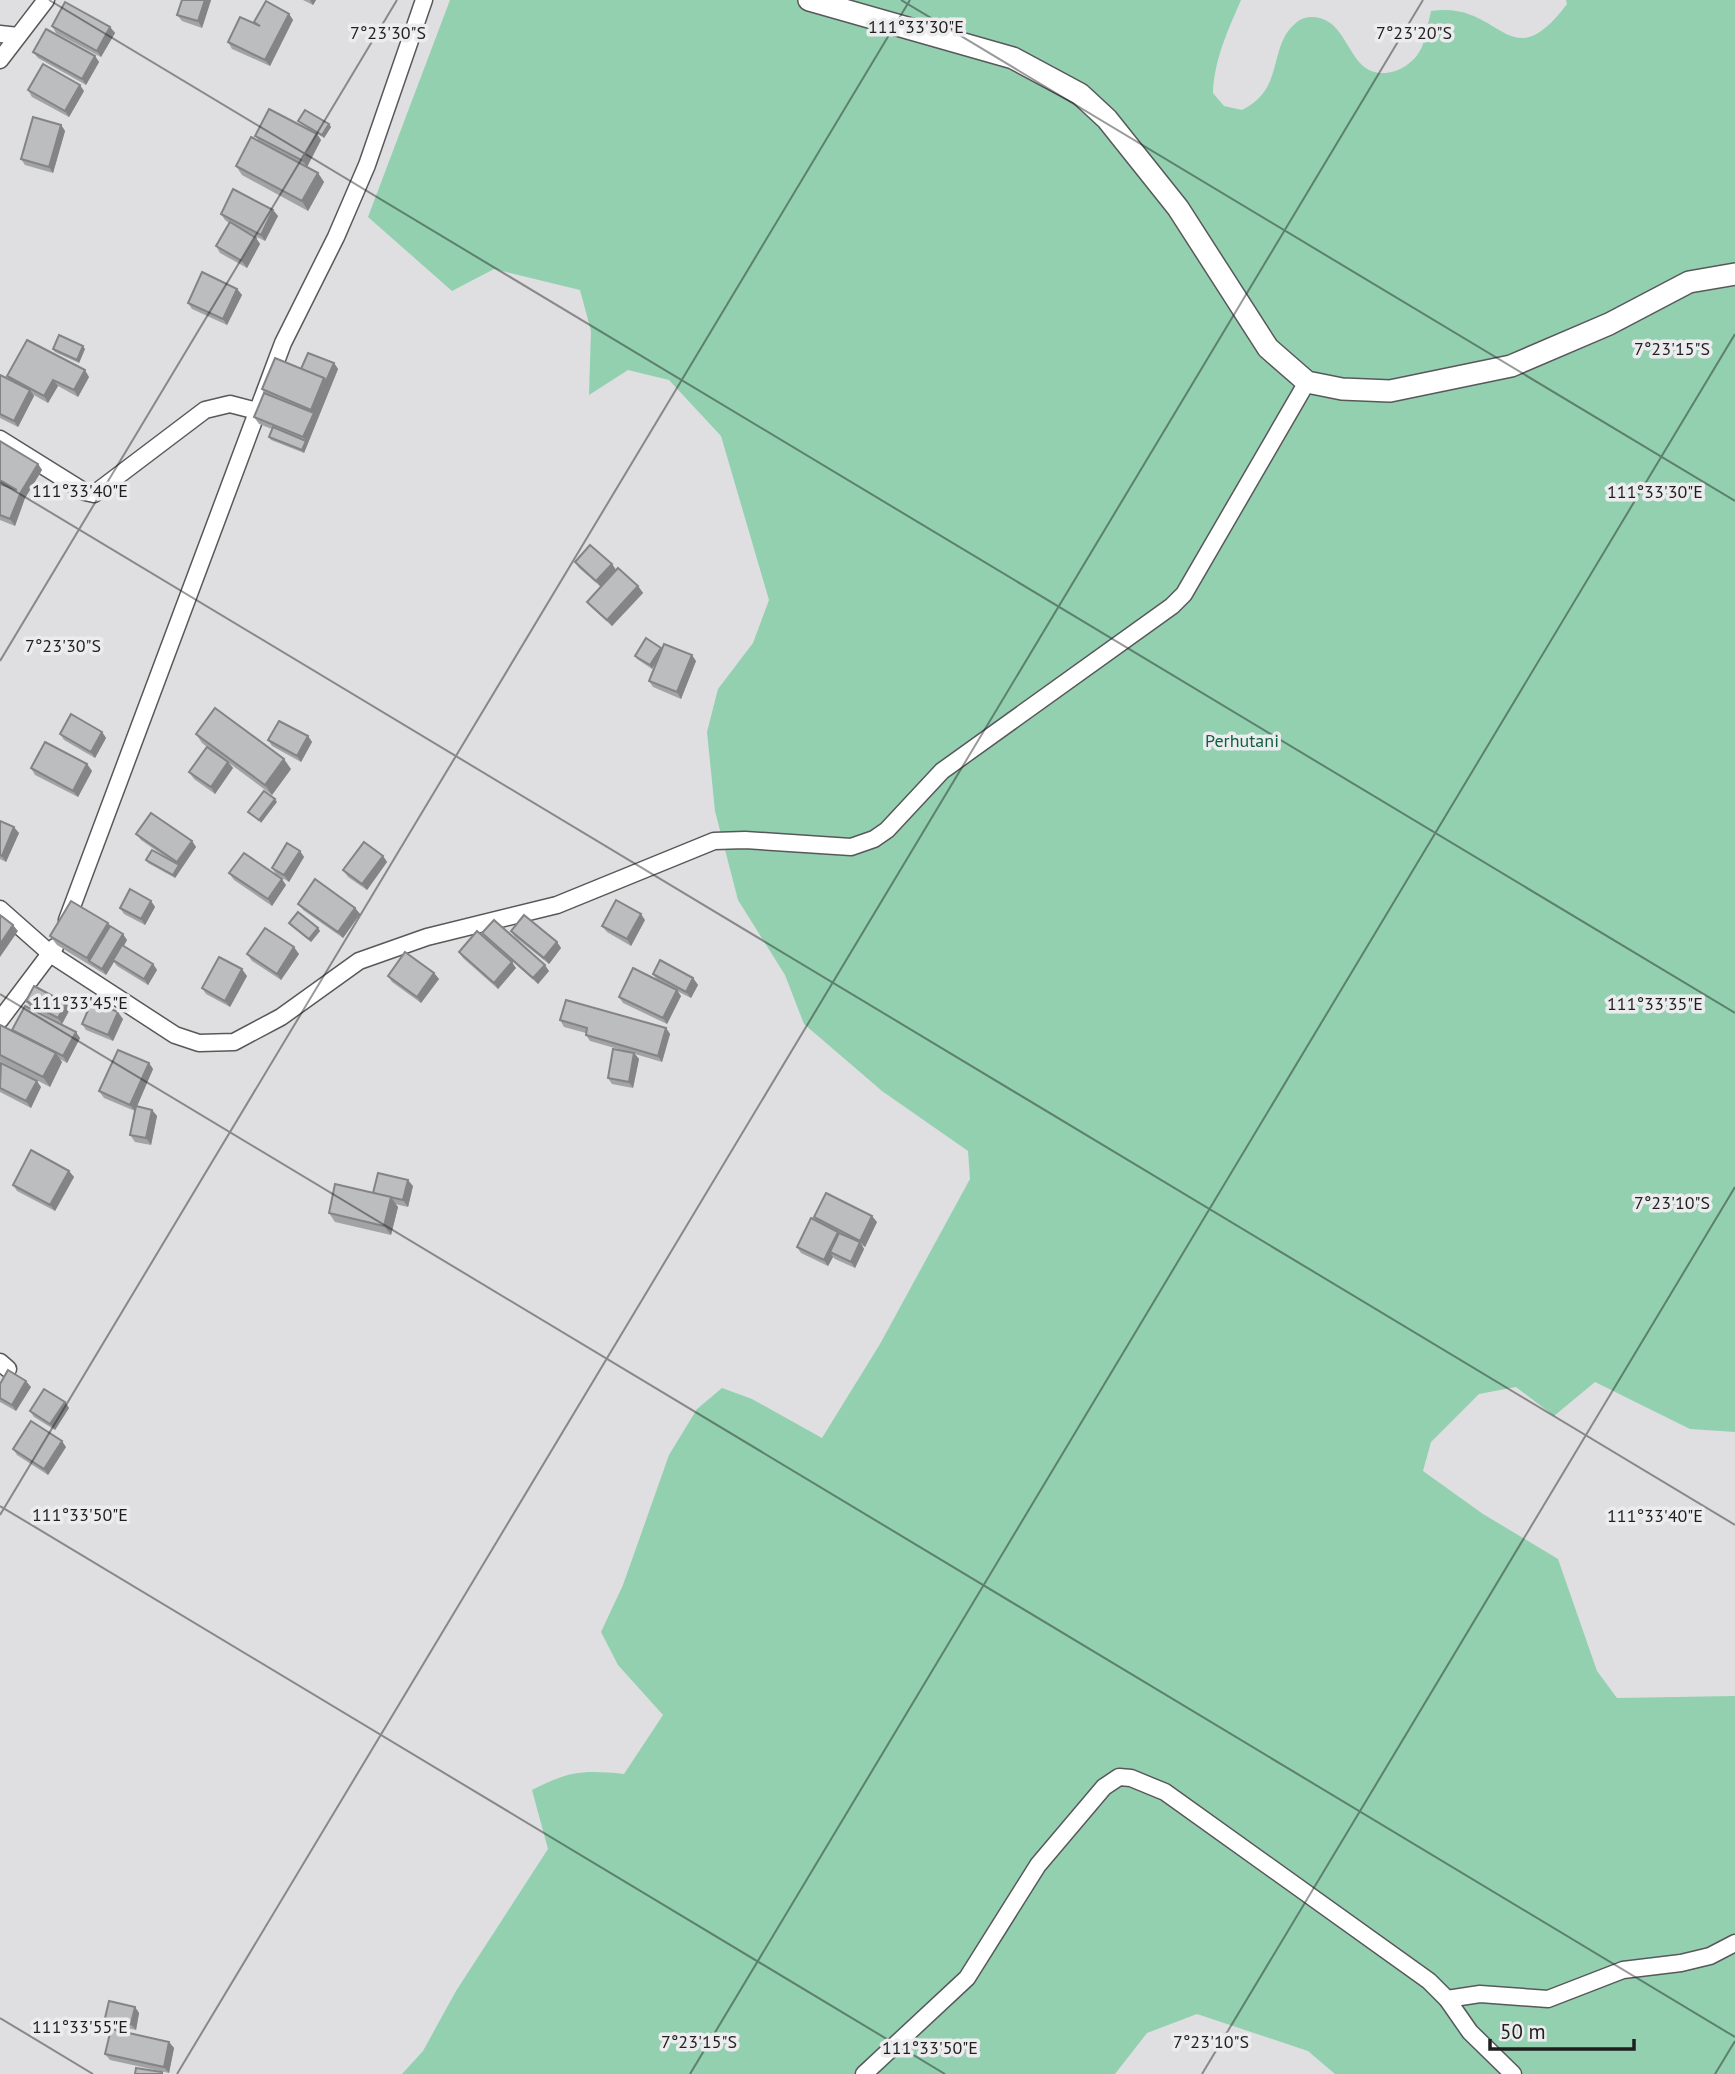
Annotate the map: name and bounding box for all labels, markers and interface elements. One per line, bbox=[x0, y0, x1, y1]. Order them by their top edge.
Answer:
text: 111°33'30"E bbox=[868, 15, 964, 38]
text: 7°23'30"S bbox=[350, 21, 426, 44]
text: 7°23'20"S bbox=[1376, 21, 1452, 44]
text: 7°23'15"S bbox=[1634, 337, 1710, 360]
text: 111°33'40"E bbox=[32, 479, 128, 502]
text: 111°33'30"E bbox=[1607, 480, 1703, 503]
text: 7°23'30"S bbox=[25, 634, 101, 657]
park label: Perhutani bbox=[1205, 729, 1279, 752]
text: 111°33'45"E bbox=[32, 991, 128, 1014]
text: 111°33'35"E bbox=[1607, 992, 1703, 1015]
text: 7°23'10"S bbox=[1634, 1191, 1710, 1214]
text: 111°33'50"E bbox=[32, 1503, 128, 1526]
text: 111°33'40"E bbox=[1607, 1504, 1703, 1527]
scale bar bbox=[1490, 2008, 1634, 2052]
text: 111°33'55"E bbox=[32, 2015, 128, 2038]
text: 50 m bbox=[1500, 2018, 1546, 2045]
text: 7°23'15"S bbox=[661, 2030, 737, 2053]
text: 7°23'10"S bbox=[1173, 2030, 1249, 2053]
text: 111°33'50"E bbox=[882, 2036, 978, 2059]

